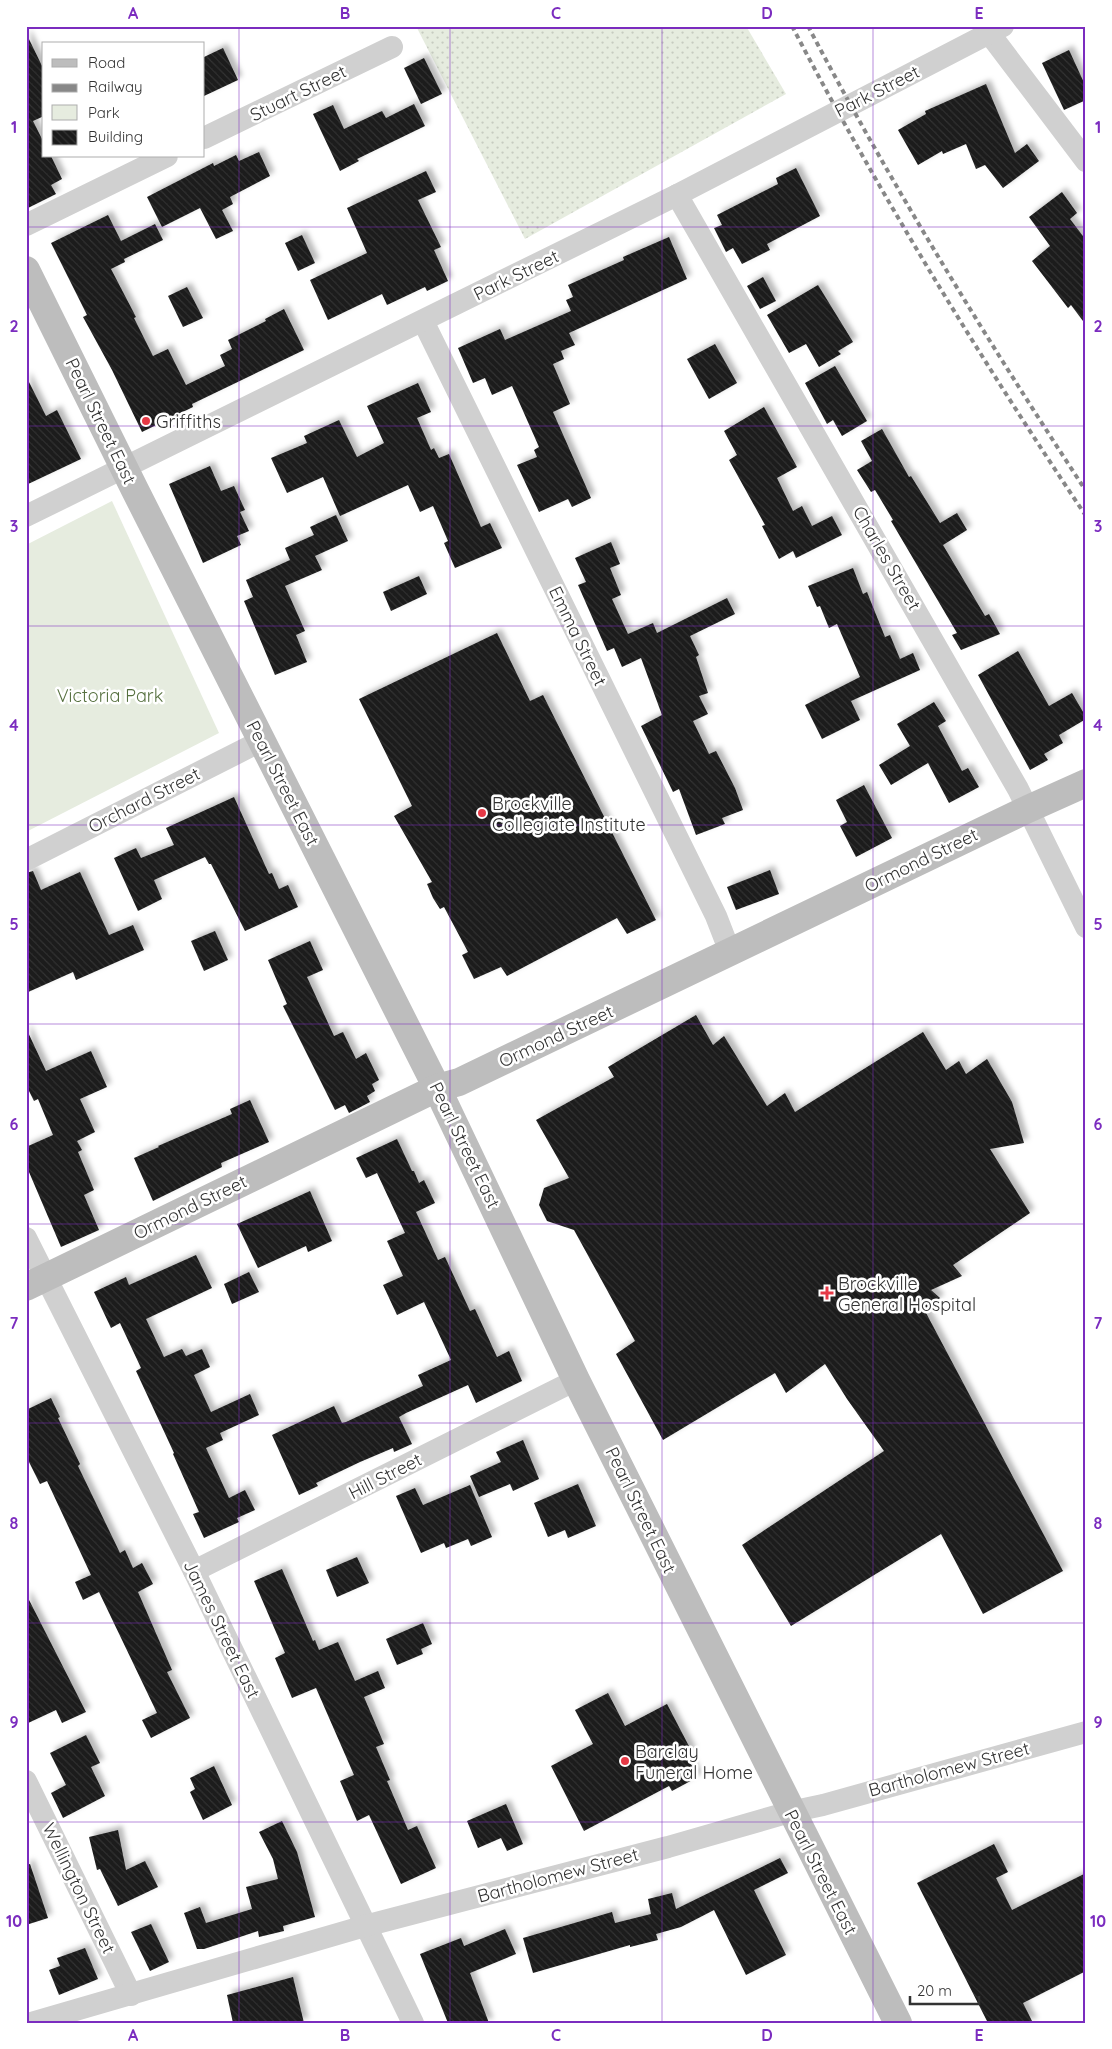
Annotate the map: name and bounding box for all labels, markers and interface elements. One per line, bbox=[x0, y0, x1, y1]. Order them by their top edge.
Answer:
text: A bbox=[128, 3, 139, 23]
text: B bbox=[340, 3, 350, 23]
text: C bbox=[551, 3, 561, 23]
text: D bbox=[761, 3, 773, 23]
text: E bbox=[974, 3, 984, 23]
legend bbox=[42, 42, 205, 158]
text: Road bbox=[88, 53, 125, 72]
street label: Stuart Street bbox=[246, 60, 350, 126]
street label: Park Street bbox=[831, 60, 923, 122]
text: Railway bbox=[88, 77, 143, 96]
text: Park bbox=[88, 103, 120, 122]
text: 1 bbox=[11, 117, 17, 137]
text: 1 bbox=[1095, 117, 1101, 137]
text: Building bbox=[88, 127, 143, 146]
street label: Park Street bbox=[470, 244, 562, 306]
text: 2 bbox=[9, 316, 19, 336]
text: 2 bbox=[1093, 316, 1103, 336]
street label: Pearl Street East bbox=[61, 354, 141, 488]
place label: Griffiths bbox=[156, 410, 221, 433]
marker: Griffiths bbox=[140, 415, 152, 427]
street label: Charles Street bbox=[848, 502, 926, 614]
text: 3 bbox=[10, 516, 18, 536]
text: 3 bbox=[1094, 516, 1102, 536]
street label: Emma Street bbox=[544, 582, 612, 690]
park label: Victoria Park bbox=[57, 684, 163, 707]
text: 4 bbox=[9, 715, 19, 735]
text: 4 bbox=[1093, 715, 1103, 735]
street label: Pearl Street East bbox=[242, 717, 324, 849]
street label: Orchard Street bbox=[84, 762, 204, 838]
place label: Brockville Collegiate Institute bbox=[492, 792, 646, 836]
marker: Brockville Collegiate Institute bbox=[476, 807, 488, 819]
street label: Ormond Street bbox=[860, 823, 982, 897]
text: 5 bbox=[9, 914, 19, 934]
text: 5 bbox=[1093, 914, 1103, 934]
street label: Ormond Street bbox=[495, 999, 617, 1073]
street label: Pearl Street East bbox=[425, 1078, 505, 1212]
text: 6 bbox=[10, 1114, 19, 1134]
text: 6 bbox=[1094, 1114, 1103, 1134]
street label: Ormond Street bbox=[129, 1170, 251, 1244]
place label: Brockville General Hospital bbox=[838, 1272, 976, 1316]
marker: Brockville General Hospital bbox=[820, 1286, 834, 1300]
text: 7 bbox=[10, 1313, 19, 1333]
text: 7 bbox=[1094, 1313, 1103, 1333]
street label: Pearl Street East bbox=[601, 1443, 681, 1577]
street label: Hill Street bbox=[344, 1448, 426, 1504]
text: 8 bbox=[10, 1513, 19, 1533]
text: 8 bbox=[1094, 1513, 1103, 1533]
street label: James Street East bbox=[179, 1556, 265, 1702]
text: 9 bbox=[9, 1712, 19, 1732]
text: 9 bbox=[1093, 1712, 1103, 1732]
street label: Bartholomew Street bbox=[866, 1736, 1032, 1802]
place label: Barclay Funeral Home bbox=[635, 1740, 753, 1784]
marker: Barclay Funeral Home bbox=[619, 1755, 631, 1767]
street label: Pearl Street East bbox=[780, 1806, 862, 1938]
street label: Wellington Street bbox=[37, 1819, 121, 1957]
street label: Bartholomew Street bbox=[475, 1842, 641, 1908]
text: 10 bbox=[6, 1911, 22, 1931]
text: 10 bbox=[1090, 1911, 1106, 1931]
scale bar bbox=[910, 1974, 978, 2006]
text: 20 m bbox=[917, 1981, 952, 2000]
text: A bbox=[128, 2025, 139, 2045]
text: B bbox=[340, 2025, 350, 2045]
text: C bbox=[551, 2025, 561, 2045]
text: D bbox=[761, 2025, 773, 2045]
text: E bbox=[974, 2025, 984, 2045]

